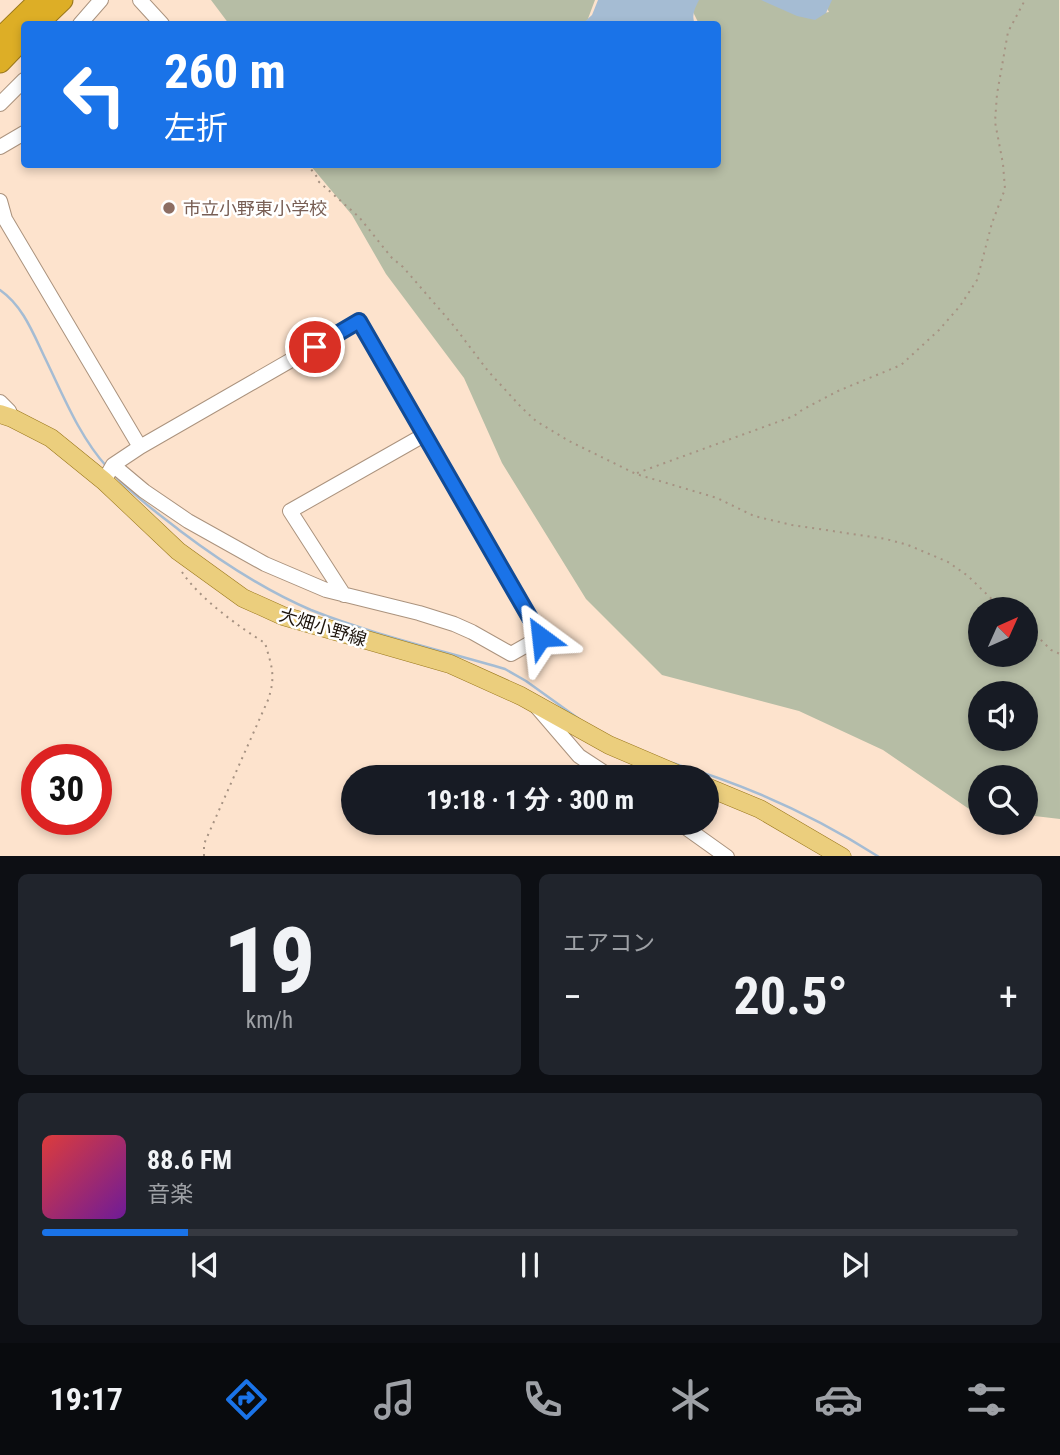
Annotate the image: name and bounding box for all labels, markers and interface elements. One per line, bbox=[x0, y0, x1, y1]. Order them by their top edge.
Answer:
text: 260 m bbox=[164, 43, 286, 100]
icon: left bbox=[49, 49, 140, 140]
text: 左折 bbox=[164, 109, 228, 147]
place label: 市立小野東小学校 bbox=[183, 198, 327, 219]
marker: 市立小野東小学校 bbox=[161, 200, 177, 216]
pin bbox=[285, 317, 345, 377]
icon: arrive bbox=[296, 328, 334, 366]
north arrow bbox=[968, 597, 1038, 667]
map controls bbox=[968, 597, 1038, 835]
position arrow bbox=[504, 600, 578, 674]
street label: 大畑小野線 bbox=[277, 604, 369, 650]
button: sound bbox=[968, 681, 1038, 751]
speed limit sign: 30 bbox=[21, 744, 112, 835]
button: search bbox=[968, 765, 1038, 835]
text: 19:18 · 1 分 · 300 m bbox=[426, 785, 634, 815]
text: 19 bbox=[224, 908, 315, 1014]
text: エアコン bbox=[563, 930, 655, 957]
text: 20.5° bbox=[733, 966, 848, 1027]
text: − bbox=[563, 975, 582, 1019]
text: + bbox=[999, 975, 1018, 1019]
text: km/h bbox=[246, 1007, 293, 1034]
text: 88.6 FM bbox=[147, 1145, 232, 1175]
text: 音楽 bbox=[147, 1181, 193, 1208]
icon: previous bbox=[186, 1246, 224, 1284]
icon: pause bbox=[511, 1246, 549, 1284]
icon: next bbox=[836, 1246, 874, 1284]
icon: directions bbox=[222, 1375, 271, 1424]
icon: music bbox=[370, 1375, 419, 1424]
icon: phone bbox=[518, 1375, 567, 1424]
icon: climate bbox=[666, 1375, 715, 1424]
icon: car bbox=[814, 1375, 863, 1424]
icon: filters bbox=[962, 1375, 1011, 1424]
text: 19:17 bbox=[49, 1380, 123, 1418]

